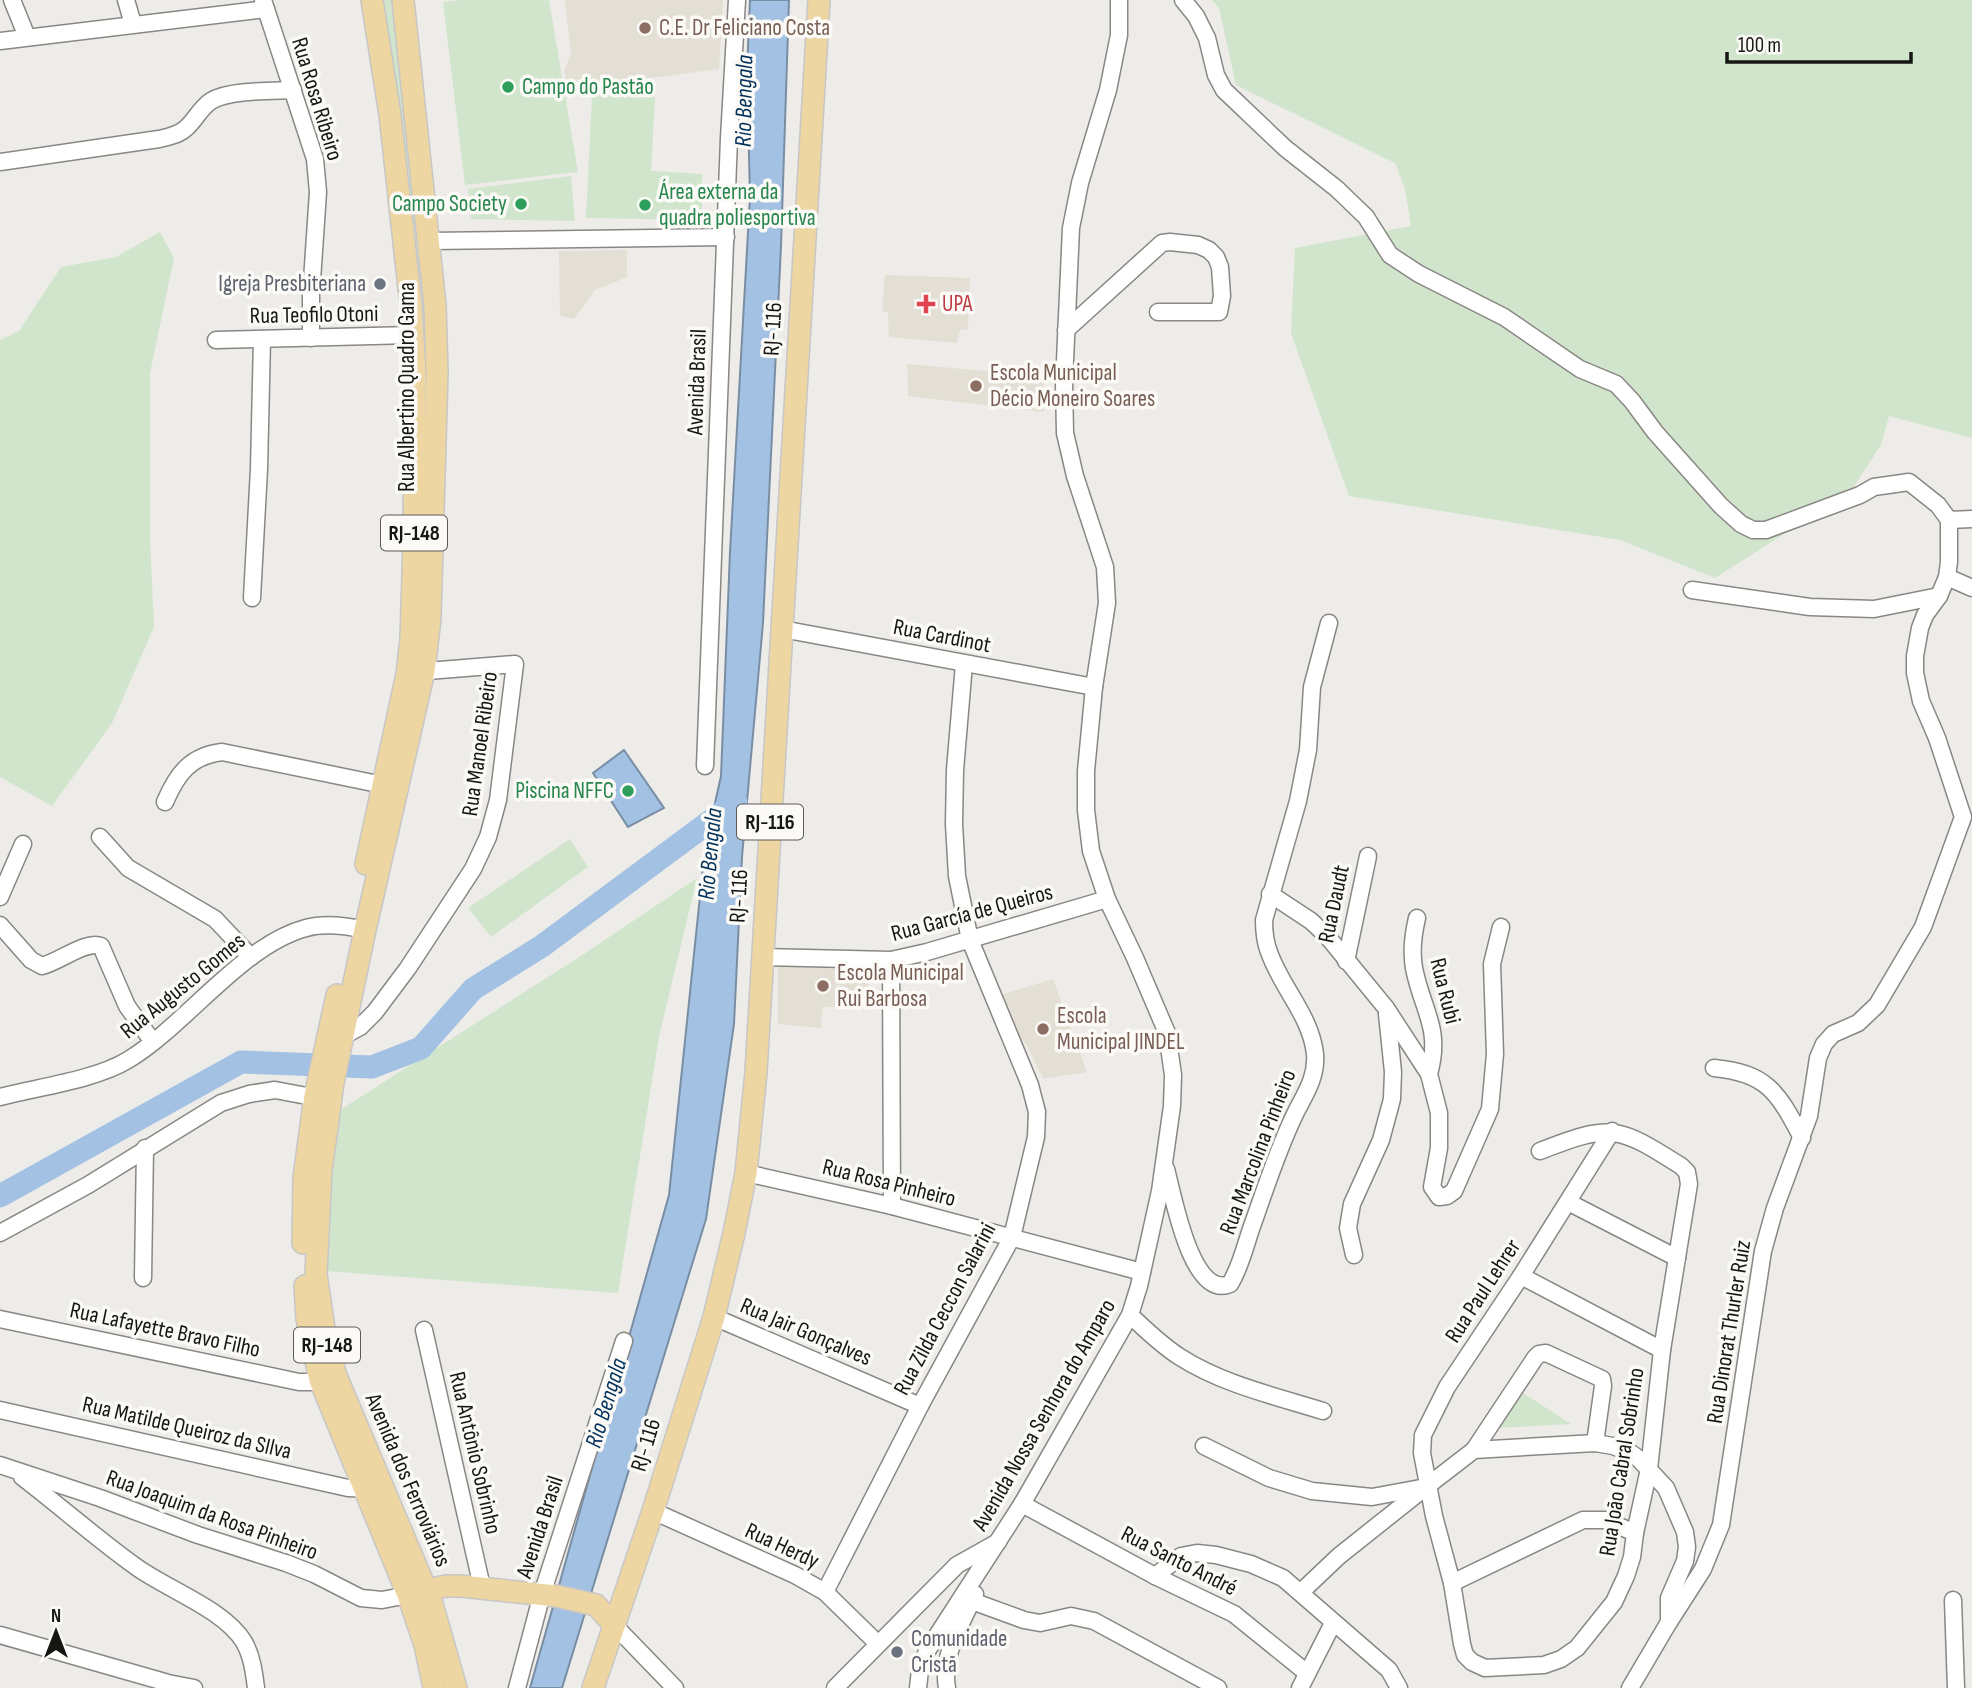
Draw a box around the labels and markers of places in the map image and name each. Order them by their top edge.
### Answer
place label: C.E. Dr Feliciano Costa [659,14,830,42]
marker: C.E. Dr Feliciano Costa [637,20,653,36]
place label: Campo do Pastão [522,73,654,101]
marker: Campo do Pastão [500,79,516,95]
place label: Área externa da quadra poliesportiva [658,178,816,232]
place label: Campo Society [392,190,507,218]
marker: Campo Society [513,196,529,212]
marker: Área externa da quadra poliesportiva [637,197,653,213]
place label: Igreja Presbiteriana [218,270,366,298]
marker: Igreja Presbiteriana [372,276,388,292]
place label: UPA [942,290,973,318]
marker: UPA [916,294,936,314]
place label: Escola Municipal Décio Moneiro Soares [990,359,1155,413]
marker: Escola Municipal Décio Moneiro Soares [968,378,984,394]
place label: Piscina NFFC [515,777,614,805]
marker: Piscina NFFC [620,783,636,799]
place label: Escola Municipal Rui Barbosa [837,959,964,1013]
marker: Escola Municipal Rui Barbosa [815,978,831,994]
place label: Escola Municipal JINDEL [1057,1002,1185,1056]
marker: Escola Municipal JINDEL [1035,1021,1051,1037]
place label: Comunidade Cristã [911,1625,1007,1679]
marker: Comunidade Cristã [889,1644,905,1660]

